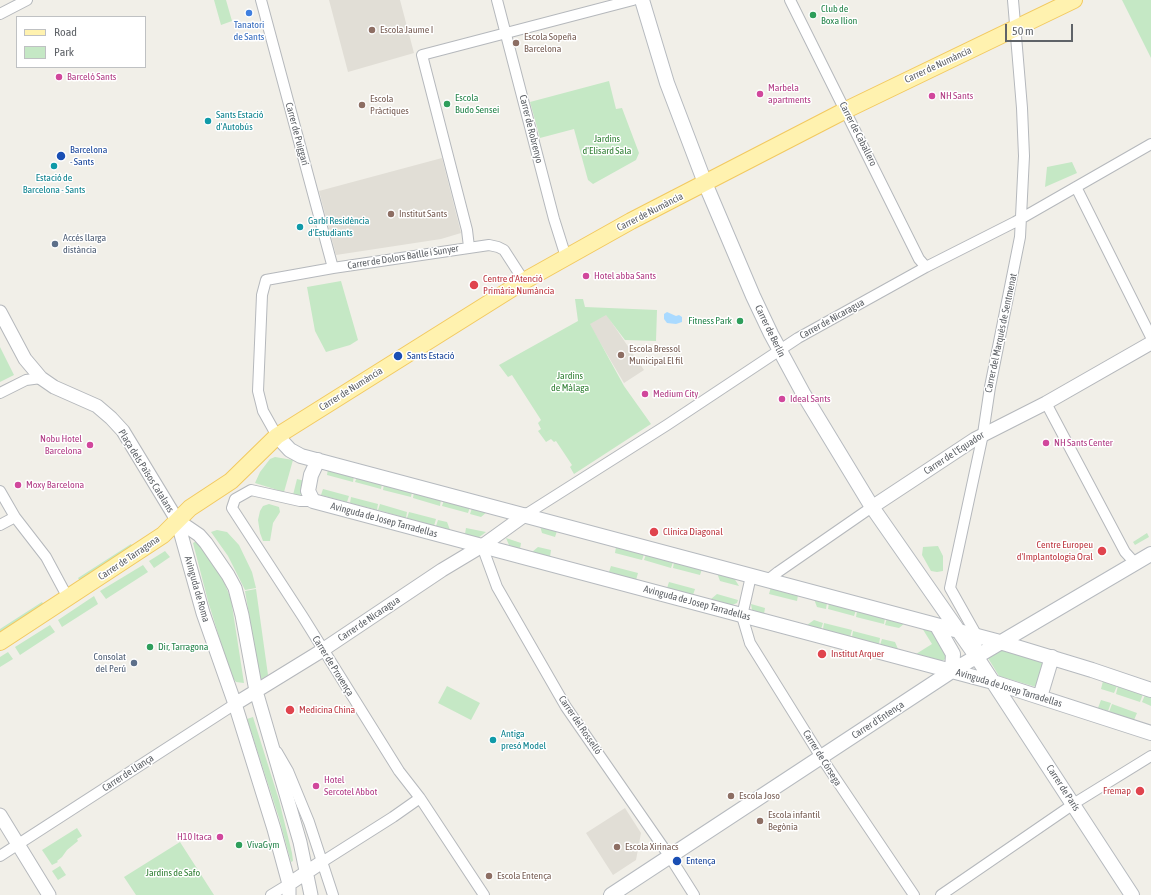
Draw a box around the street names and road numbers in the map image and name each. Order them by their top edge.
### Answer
street label: Carrer de Numància [903,44,973,86]
street label: Carrer de Robrenyo [517,94,545,164]
street label: Carrer de Caballero [837,100,879,168]
street label: Carrer de Puiggarí [283,101,311,167]
street label: Carrer de Numància [615,190,685,234]
street label: Carrer de Dolors Batlle i Sunyer [347,242,459,272]
street label: Carrer del Marquès de Sentmenat [982,272,1020,394]
street label: Carrer de Nicaragua [797,296,867,342]
street label: Carrer de Berlín [752,303,788,359]
street label: Carrer de Numància [317,365,385,413]
street label: Plaça dels Països Catalans [116,427,176,515]
street label: Carrer de l'Equador [921,429,987,477]
street label: Avinguda de Josep Tarradellas [329,500,439,540]
street label: Carrer de Tarragona [96,533,162,583]
street label: Avinguda de Roma [182,555,212,623]
street label: Avinguda de Josep Tarradellas [642,583,752,623]
street label: Carrer de Nicaragua [336,594,402,644]
street label: Carrer de Provença [310,634,356,698]
street label: Avinguda de Josep Tarradellas [955,666,1063,710]
street label: Carrer del Rosselló [556,693,604,757]
street label: Carrer d'Entença [850,699,906,741]
street label: Carrer de Còrsega [800,728,844,788]
street label: Carrer de Llança [100,752,156,794]
street label: Carrer de París [1044,763,1082,813]

